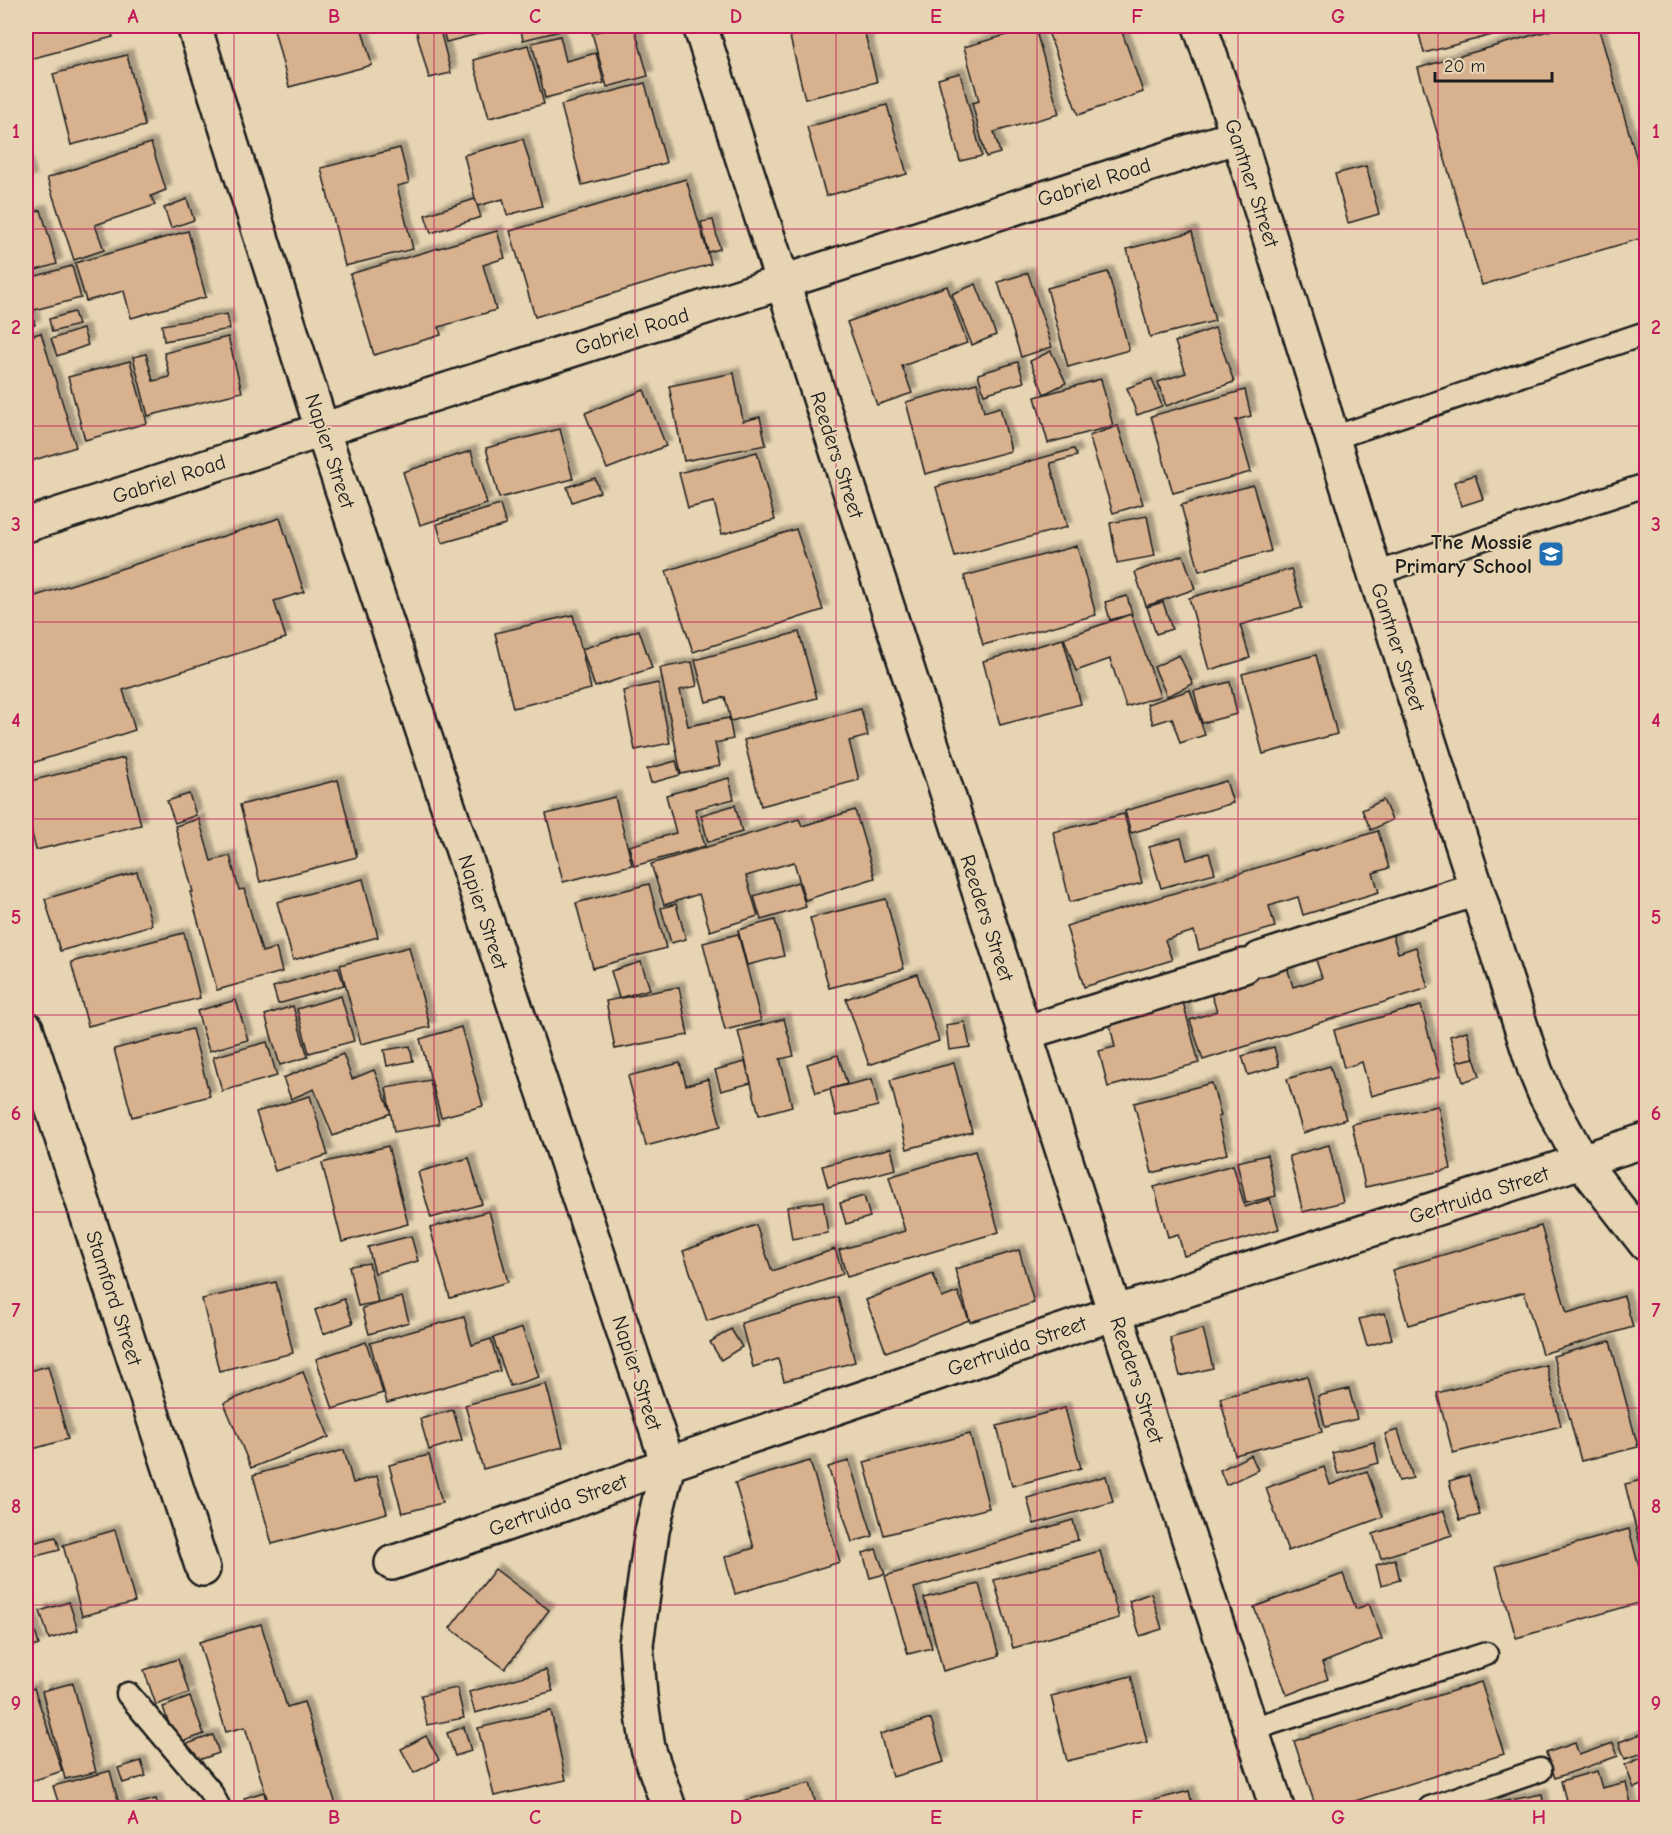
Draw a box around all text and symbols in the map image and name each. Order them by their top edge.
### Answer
text: A [127,5,139,28]
text: B [328,5,340,28]
text: C [529,5,541,28]
text: D [730,5,742,28]
text: E [930,5,942,28]
text: F [1131,5,1143,28]
text: G [1331,5,1345,28]
text: H [1532,5,1546,28]
scale bar [1435,45,1552,83]
text: 20 m [1444,56,1485,77]
street label: Gantner Street [1220,116,1284,251]
text: 1 [12,120,20,143]
text: 1 [1652,120,1660,143]
street label: Gabriel Road [1034,152,1154,212]
street label: Gabriel Road [572,302,692,360]
text: 2 [11,316,21,339]
text: 2 [1651,316,1661,339]
street label: Reeders Street [805,389,869,522]
street label: Napier Street [300,391,360,512]
street label: Gabriel Road [109,449,229,509]
text: 3 [11,513,21,536]
text: 3 [1651,513,1661,536]
place label: The Mossie Primary School [1395,530,1532,578]
school or university icon: The Mossie Primary School [1536,539,1566,569]
street label: Gantner Street [1366,580,1430,715]
text: 4 [11,709,21,732]
text: 4 [1651,709,1661,732]
street label: Napier Street [453,852,513,973]
street label: Reeders Street [955,852,1019,985]
text: 5 [11,906,21,929]
text: 5 [1651,906,1661,929]
text: 6 [11,1102,21,1125]
text: 6 [1651,1102,1661,1125]
street label: Gertruida Street [1406,1161,1553,1229]
street label: Stamford Street [81,1228,147,1369]
text: 7 [12,1299,21,1322]
text: 7 [1652,1299,1661,1322]
street label: Gertruida Street [944,1311,1091,1381]
street label: Napier Street [607,1313,667,1434]
street label: Reeders Street [1105,1314,1169,1447]
street label: Gertruida Street [486,1469,631,1541]
text: 8 [11,1495,21,1518]
text: 8 [1651,1495,1661,1518]
text: 9 [11,1692,21,1715]
text: 9 [1651,1692,1661,1715]
text: A [127,1806,139,1829]
text: B [328,1806,340,1829]
text: C [529,1806,541,1829]
text: D [730,1806,742,1829]
text: E [930,1806,942,1829]
text: F [1131,1806,1143,1829]
text: G [1331,1806,1345,1829]
text: H [1532,1806,1546,1829]

